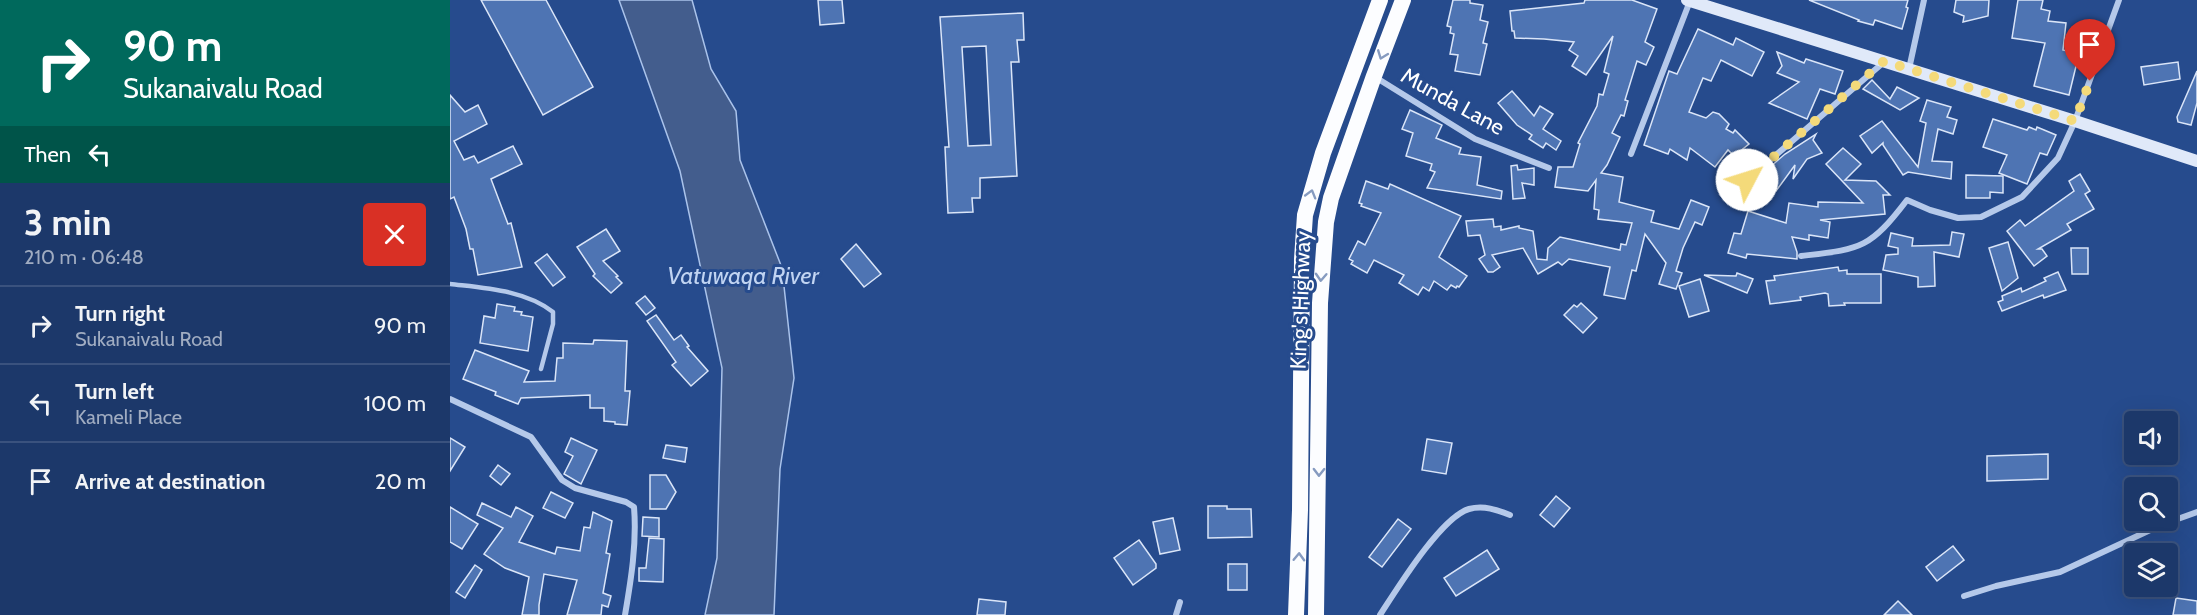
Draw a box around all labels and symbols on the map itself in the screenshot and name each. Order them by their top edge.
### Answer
pin [2064,19,2115,81]
one-way arrow [1377,48,1389,59]
street label: Munda Lane [1396,62,1509,141]
position arrow [1715,148,1779,212]
one-way arrow [1304,190,1316,200]
street label: King's Highway [1285,230,1316,370]
water label: Vatuwaqa River [667,261,820,290]
one-way arrow [1315,272,1328,281]
one-way arrow [1313,467,1325,476]
one-way arrow [1292,552,1305,561]

